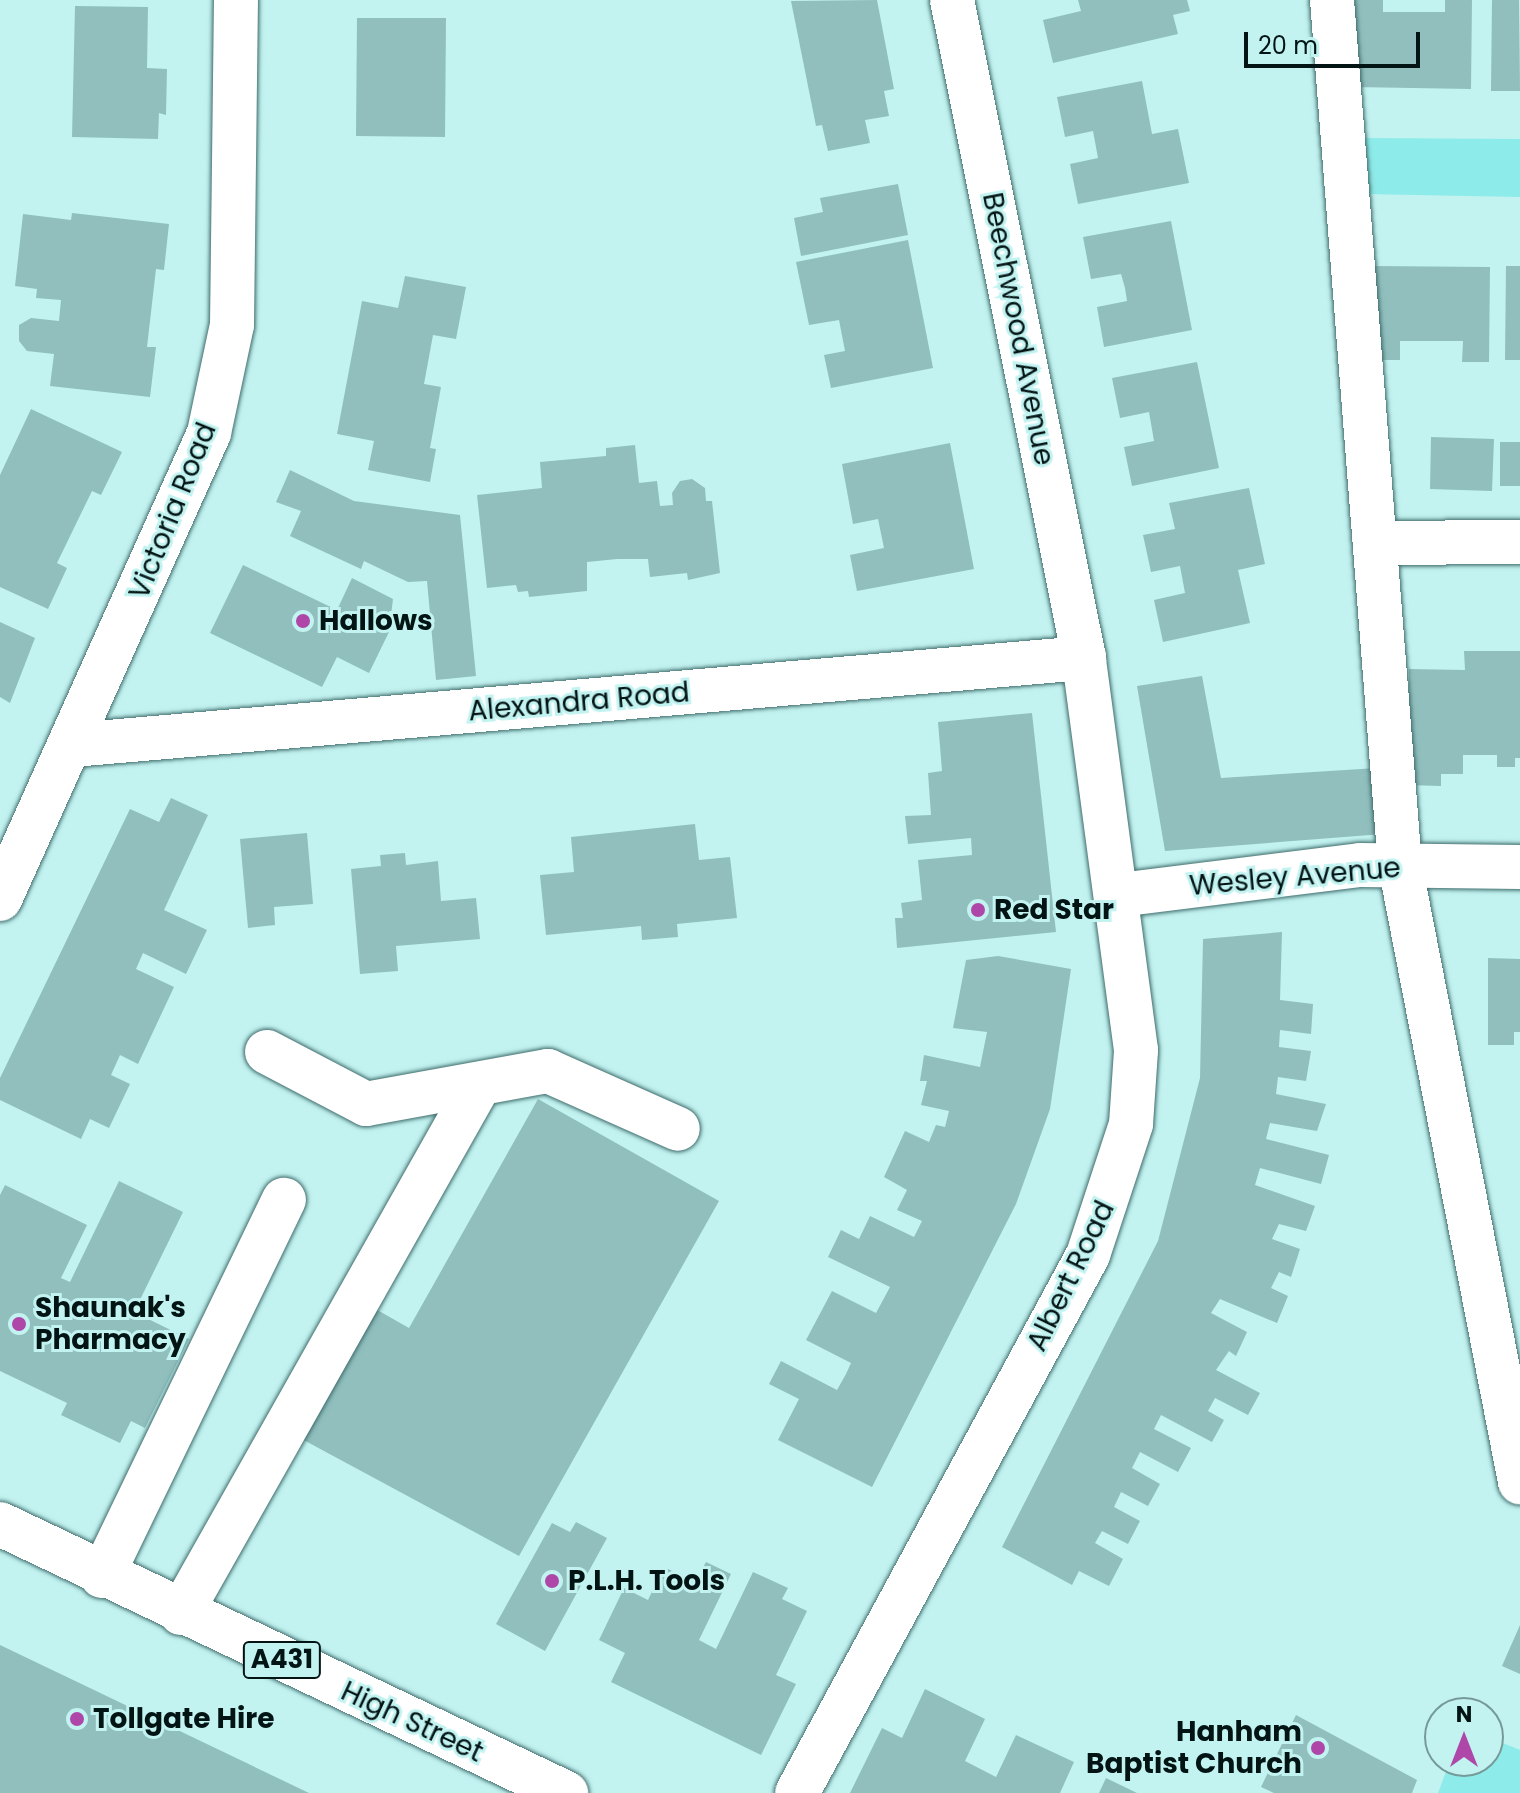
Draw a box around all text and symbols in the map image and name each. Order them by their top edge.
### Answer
scale bar [1248,16,1424,66]
text: 20 m [1258,29,1318,62]
street label: Beechwood Avenue [975,190,1061,468]
street label: Victoria Road [122,418,224,604]
place label: Hallows [319,604,433,638]
marker: Hallows [294,612,312,630]
street label: Alexandra Road [467,676,691,728]
street label: Wesley Avenue [1188,851,1402,903]
place label: Red Star [994,893,1114,927]
marker: Red Star [969,901,987,919]
street label: Albert Road [1020,1195,1122,1357]
place label: Shaunak's Pharmacy [35,1291,186,1357]
marker: Shaunak's Pharmacy [10,1315,28,1333]
place label: P.L.H. Tools [568,1564,725,1598]
marker: P.L.H. Tools [543,1572,561,1590]
road number: A431 [242,1638,322,1682]
street label: High Street [336,1675,488,1769]
north arrow [1424,1697,1504,1777]
text: N [1456,1699,1472,1730]
place label: Tollgate Hire [93,1702,274,1736]
marker: Tollgate Hire [68,1710,86,1728]
place label: Hanham Baptist Church [1086,1715,1302,1781]
marker: Hanham Baptist Church [1309,1739,1327,1757]

